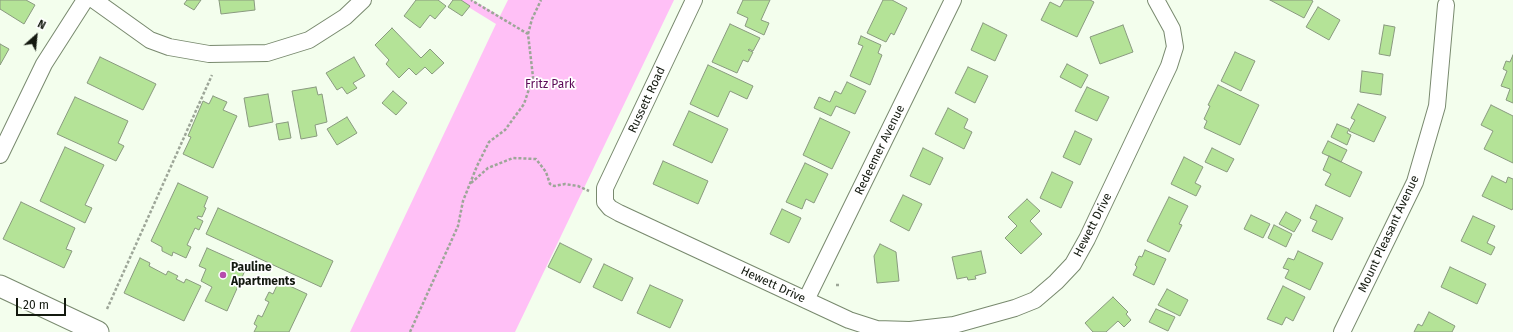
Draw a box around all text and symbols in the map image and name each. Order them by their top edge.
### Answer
north arrow [16,16,56,56]
text: N [35,17,48,32]
street label: Russett Road [625,65,669,135]
park label: Fritz Park [525,78,575,92]
street label: Redeemer Avenue [852,103,908,197]
street label: Mount Pleasant Avenue [1356,173,1422,295]
street label: Hewett Drive [1071,191,1115,259]
place label: Pauline Apartments [231,261,295,289]
street label: Hewett Drive [738,264,808,306]
marker: Pauline Apartments [218,270,228,280]
scale bar [18,290,68,316]
text: 20 m [23,298,49,312]

